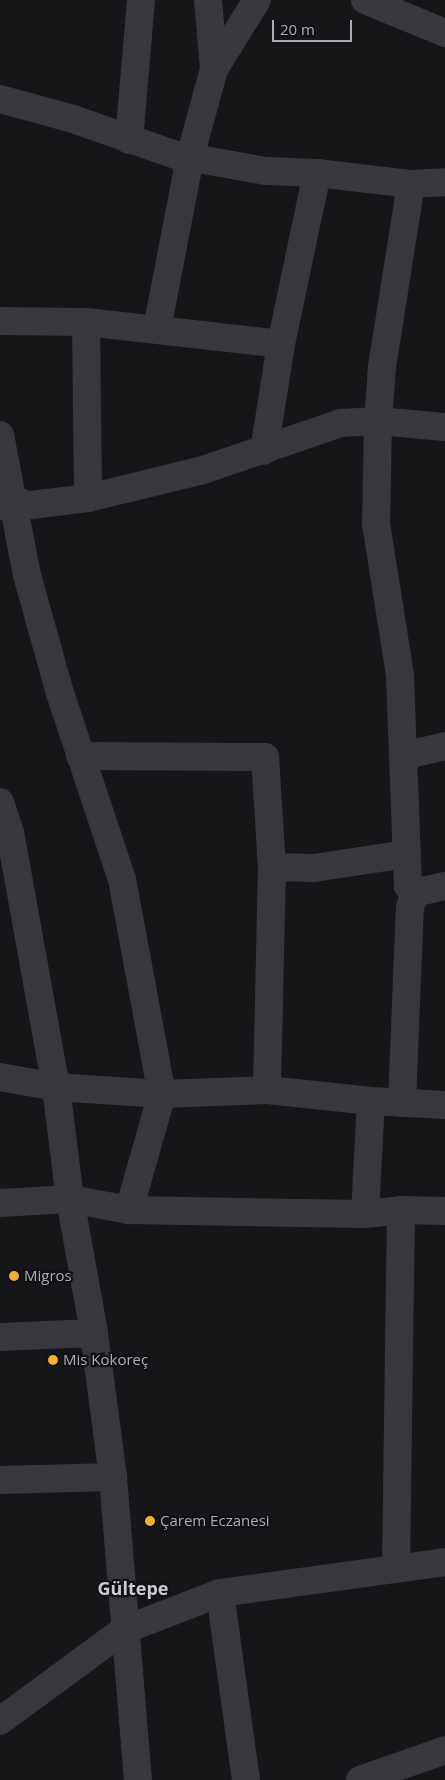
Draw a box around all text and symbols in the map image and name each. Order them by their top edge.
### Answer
scale bar [275,10,355,42]
text: 20 m [280,19,315,39]
place label: Migros [24,1267,72,1285]
marker: Migros [8,1270,20,1282]
place label: Mis Kokoreç [63,1351,148,1369]
marker: Mis Kokoreç [47,1354,59,1366]
place label: Çarem Eczanesi [160,1512,270,1530]
marker: Çarem Eczanesi [144,1515,156,1527]
district label: Gültepe [98,1577,168,1599]

